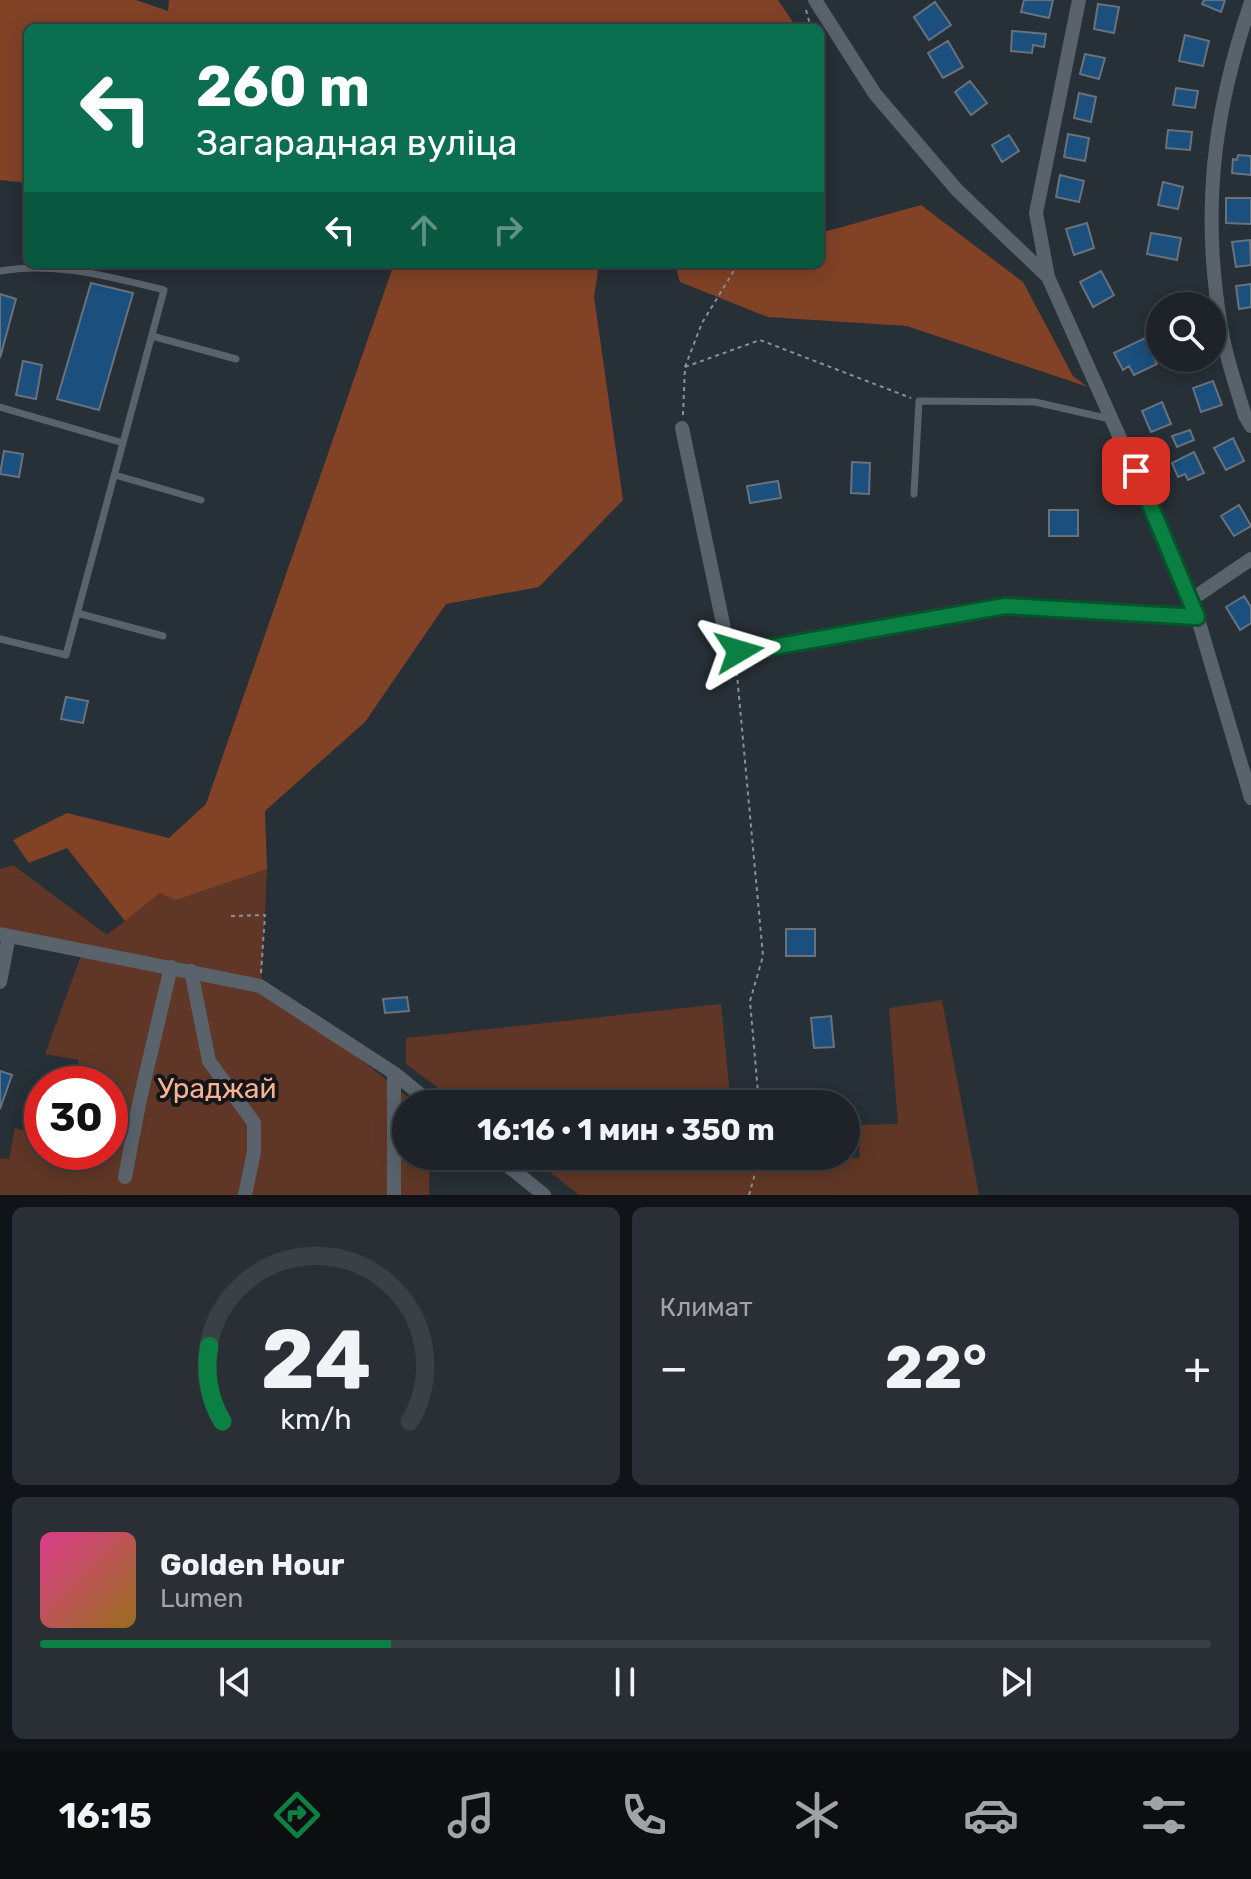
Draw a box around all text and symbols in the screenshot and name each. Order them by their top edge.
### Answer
text: 260 m [196,54,370,120]
icon: left [64,56,168,160]
text: Загарадная вуліца [196,121,517,164]
icon: left [318,208,362,252]
icon: ahead [402,208,446,252]
icon: right [486,208,530,252]
map controls [1146,292,1226,372]
button: search [1146,292,1226,372]
pin [1102,437,1170,505]
icon: arrive [1114,449,1158,493]
position arrow [697,609,781,693]
speed limit sign: 30 [24,1066,128,1170]
park label: Ураджай [157,1072,277,1105]
text: 16:16 · 1 мин · 350 m [477,1112,775,1148]
text: Климат [660,1292,752,1323]
text: 24 [260,1310,371,1409]
text: 22° [885,1332,987,1403]
text: − [660,1342,688,1394]
text: + [1184,1342,1211,1394]
text: km/h [280,1402,351,1436]
text: Golden Hour [160,1547,344,1583]
text: Lumen [160,1583,243,1614]
icon: previous [213,1660,257,1704]
icon: pause [603,1660,647,1704]
icon: next [994,1660,1038,1704]
icon: directions [269,1787,325,1843]
icon: music [443,1787,499,1843]
icon: phone [616,1787,672,1843]
icon: climate [789,1787,845,1843]
icon: car [963,1787,1019,1843]
icon: filters [1136,1787,1192,1843]
text: 16:15 [59,1794,152,1837]

